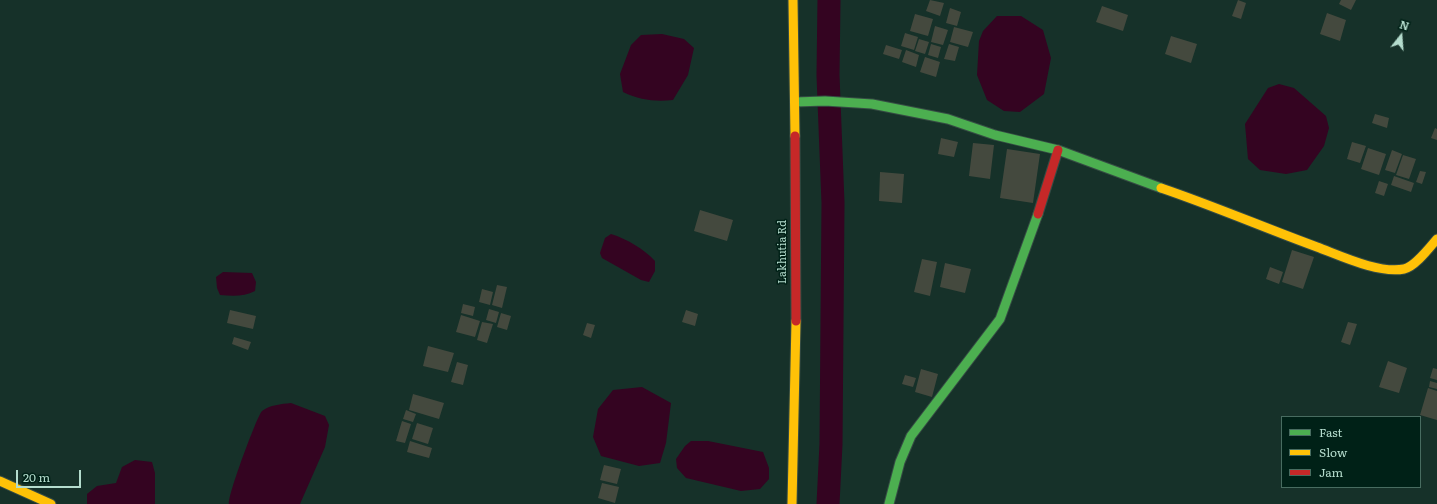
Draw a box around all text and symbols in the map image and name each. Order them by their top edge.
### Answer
north arrow [1381,16,1421,56]
text: N [1398,16,1411,34]
street label: Lakhutia Rd [776,220,790,284]
legend [1281,416,1421,488]
text: Fast [1319,423,1342,441]
text: Slow [1319,443,1347,461]
scale bar [18,462,83,488]
text: Jam [1319,463,1343,481]
text: 20 m [23,468,50,486]

